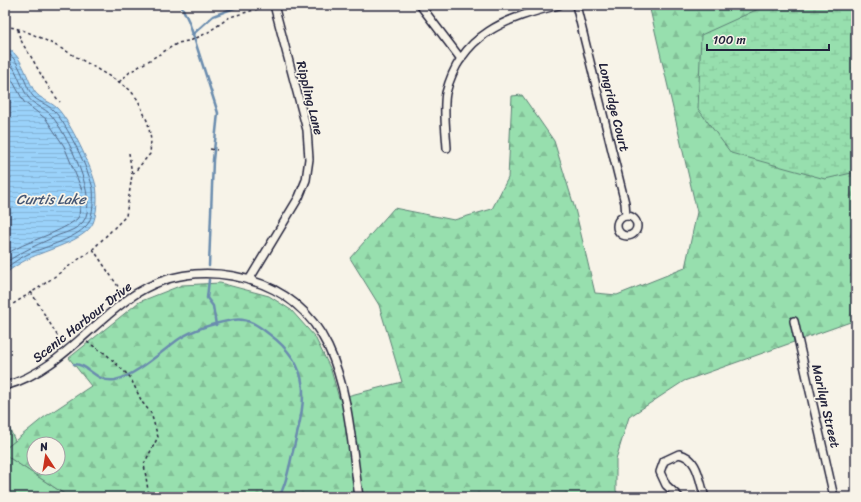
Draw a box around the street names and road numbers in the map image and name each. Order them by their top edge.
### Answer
street label: Rippling Lane [290,58,330,138]
street label: Longridge Court [592,60,636,154]
street label: Scenic Harbour Drive [27,275,137,368]
street label: Marilyn Street [805,362,847,450]

